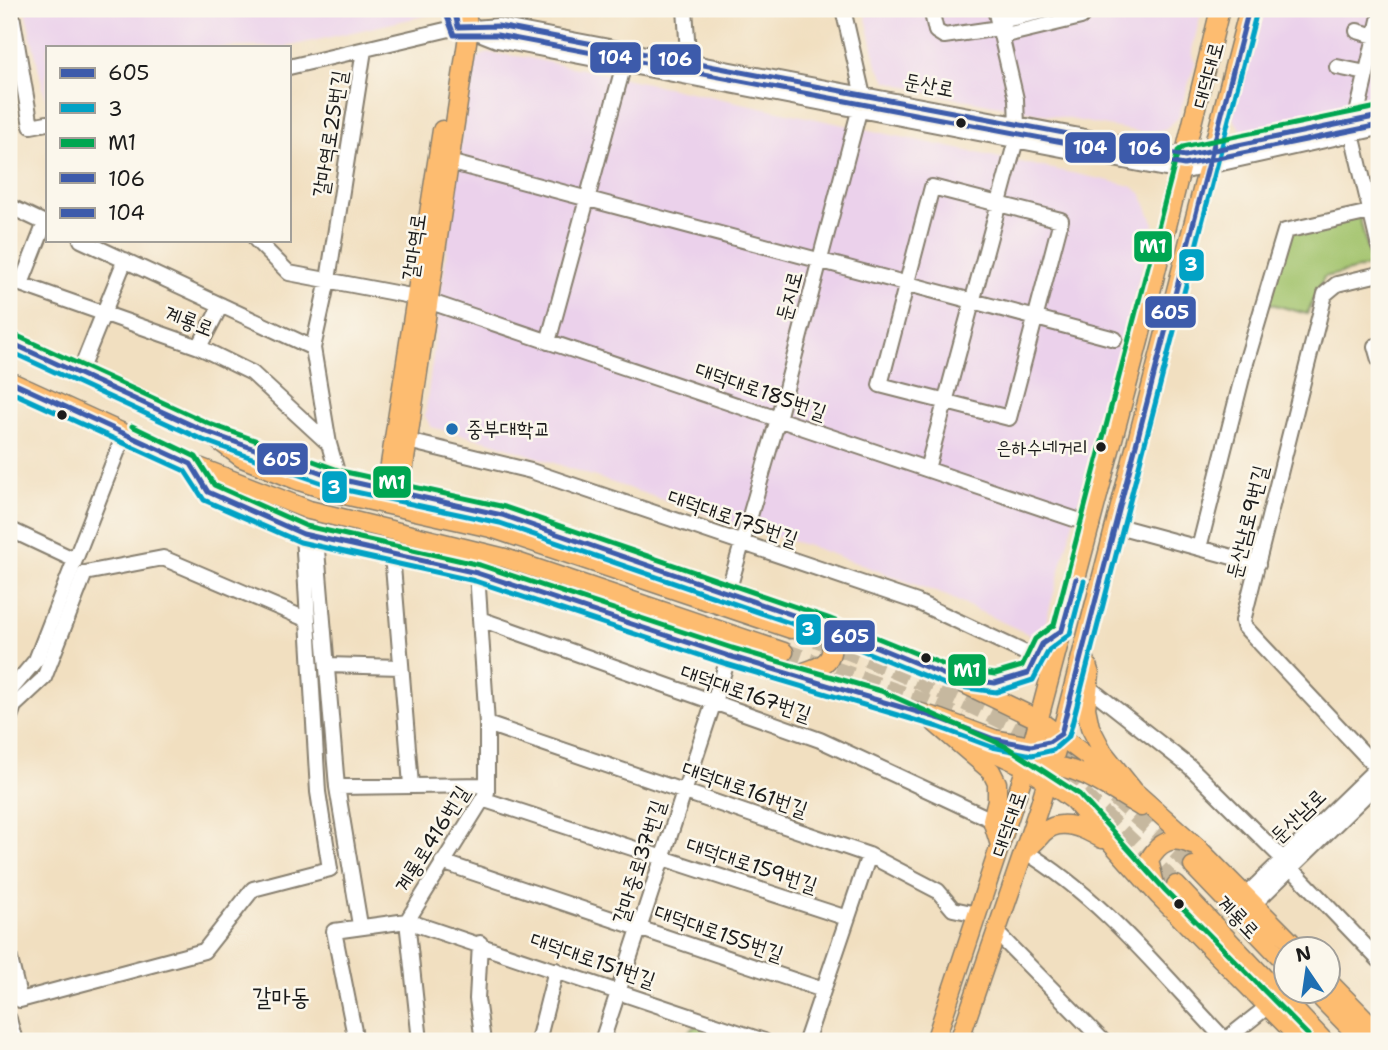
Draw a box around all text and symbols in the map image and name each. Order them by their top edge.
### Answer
street label: 대덕대로 [1186,39,1230,111]
line badge: 104 [589,41,642,74]
line badge: 106 [649,43,702,76]
text: 104 [598,45,633,70]
legend [46,46,290,242]
text: 106 [658,47,692,72]
text: 605 [108,59,149,87]
street label: 둔산로 [901,66,957,104]
street label: 갈마역로25번길 [306,68,354,200]
text: 3 [108,95,123,123]
unlabelled marker [954,116,968,130]
text: M1 [108,129,136,157]
line badge: 104 [1064,131,1117,164]
line badge: 106 [1118,132,1171,165]
text: 104 [1073,135,1108,160]
text: 106 [1128,136,1162,161]
text: 106 [108,165,145,193]
text: 104 [108,199,145,227]
street label: 갈마역로 [395,212,433,282]
line badge: M1 [1133,230,1173,263]
text: M1 [1139,234,1167,259]
line badge: 3 [1178,248,1205,282]
text: 3 [1184,252,1198,277]
street label: 둔지로 [769,268,809,324]
line badge: 605 [1144,295,1197,329]
street label: 계룡로 [160,299,218,343]
text: 605 [1151,300,1189,325]
street label: 대덕대로185번길 [692,355,830,427]
unlabelled marker [55,408,69,422]
place label: 중부대학교 [466,415,551,443]
marker: 중부대학교 [444,421,460,437]
place label: 은하수네거리 [996,435,1088,460]
marker: 은하수네거리 [1094,440,1108,454]
line badge: 605 [256,442,309,476]
text: 605 [263,447,301,472]
street label: 둔산남로9번길 [1219,462,1275,582]
line badge: M1 [372,465,412,499]
line badge: 3 [321,470,348,504]
text: M1 [378,470,406,495]
text: 3 [327,475,341,500]
street label: 대덕대로175번길 [664,483,802,553]
line badge: 3 [795,613,822,646]
text: 3 [801,617,815,642]
line badge: 605 [823,619,876,653]
text: 605 [831,624,869,649]
unlabelled marker [919,651,933,665]
line badge: M1 [947,653,987,687]
street label: 대덕대로167번길 [677,658,815,728]
text: M1 [953,658,981,683]
street label: 대덕대로161번길 [678,754,812,824]
street label: 계룡로416번길 [388,780,476,898]
street label: 둔산남로 [1264,782,1332,850]
street label: 대덕대로 [985,787,1033,861]
street label: 갈마중로37번길 [606,796,672,928]
street label: 대덕대로159번길 [683,831,821,899]
street label: 계룡로 [1210,889,1266,945]
unlabelled marker [1172,897,1186,911]
street label: 대덕대로155번길 [651,898,787,968]
street label: 대덕대로151번길 [527,926,659,995]
north arrow [1272,934,1342,1004]
text: N [1293,940,1313,968]
district label: 갈마동 [252,981,310,1013]

